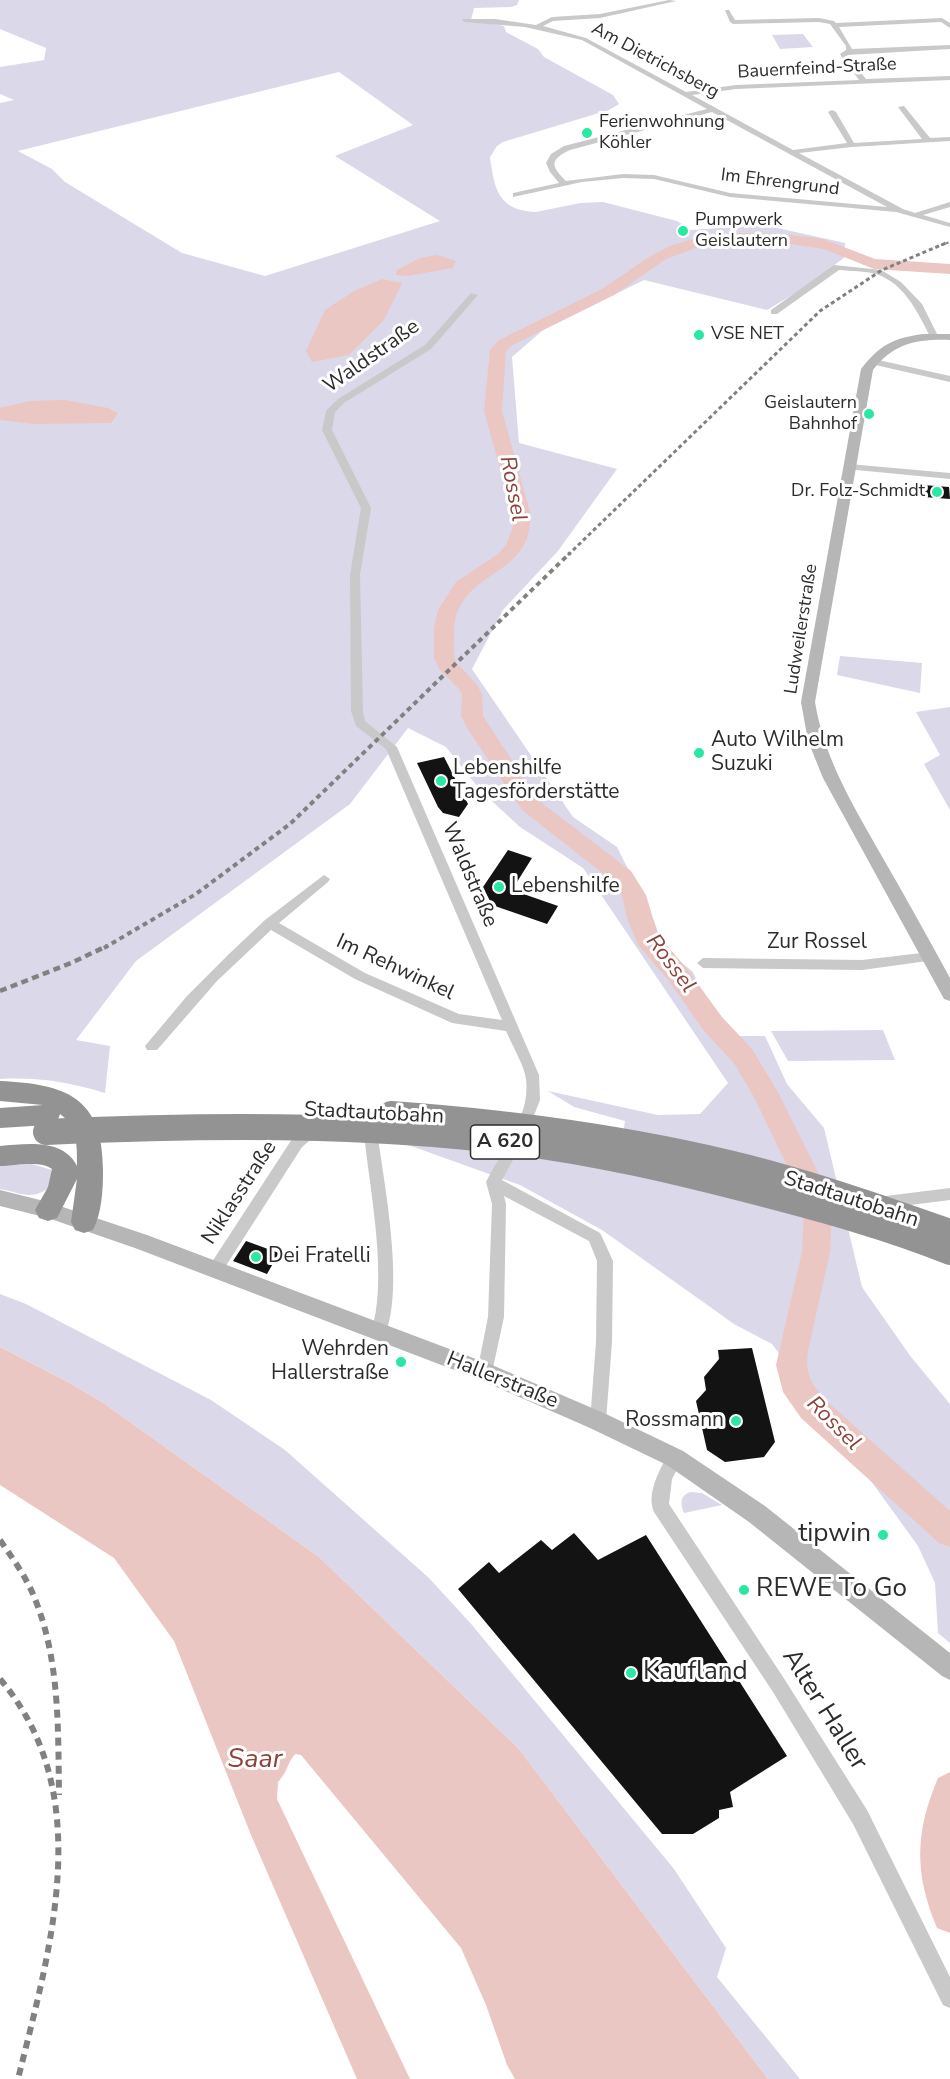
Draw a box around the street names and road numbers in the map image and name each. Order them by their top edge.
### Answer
street label: Am Dietrichsberg [588,18,722,104]
street label: Bauernfeind-Straße [737,54,897,84]
street label: Im Ehrengrund [719,165,841,201]
street label: Waldstraße [319,315,425,399]
street label: Ludweilerstraße [781,562,823,696]
street label: Waldstraße [436,819,502,931]
street label: Im Rehwinkel [332,930,458,1006]
street label: Zur Rossel [767,930,867,956]
street label: Stadtautobahn [303,1098,445,1130]
road number: A 620 [470,1125,540,1159]
street label: Niklasstraße [197,1137,283,1249]
street label: Stadtautobahn [781,1166,921,1234]
street label: Hallerstraße [443,1347,561,1415]
street label: Alter Haller [774,1644,874,1776]

